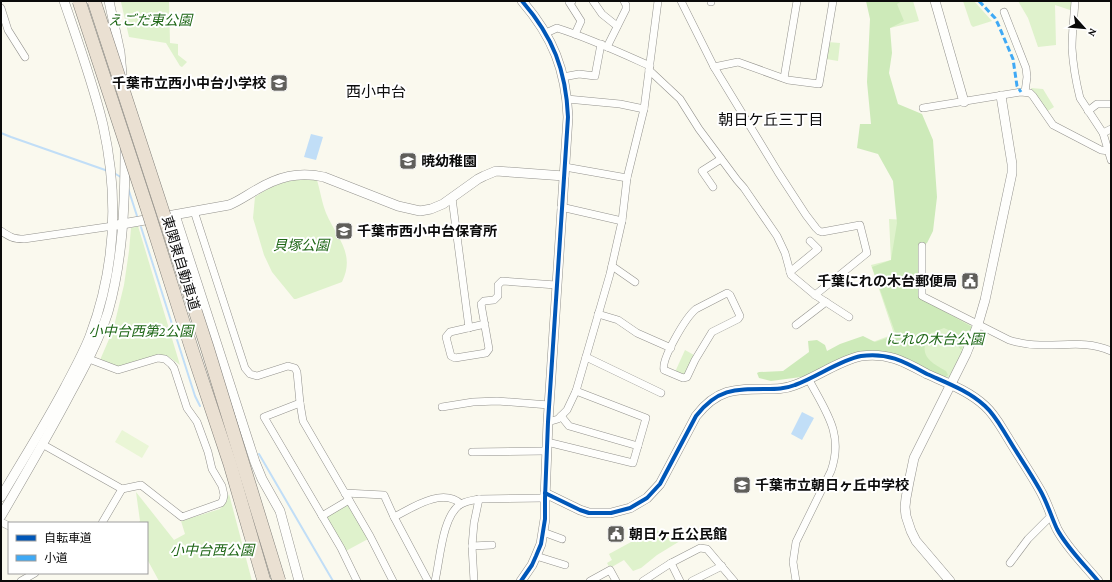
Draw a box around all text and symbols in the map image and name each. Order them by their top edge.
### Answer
north arrow [1064,8,1104,48]
park label: えごだ東公園 [108,12,194,28]
text: N [1086,26,1100,39]
school or university icon: 千葉市立西小中台小学校 [269,73,289,93]
place label: 千葉市立西小中台小学校 [112,75,266,91]
district label: 西小中台 [346,84,406,100]
district label: 朝日ケ丘三丁目 [718,112,824,128]
school or university icon: 暁幼稚園 [398,151,418,171]
place label: 暁幼稚園 [421,153,477,169]
street label: 東関東自動車道 [159,214,203,312]
school or university icon: 千葉市西小中台保育所 [334,221,354,241]
place label: 千葉市西小中台保育所 [357,223,497,239]
park label: 貝塚公園 [273,237,331,253]
public building icon: 千葉にれの木台郵便局 [960,271,980,291]
place label: 千葉にれの木台郵便局 [817,273,957,289]
park label: 小中台西第2公園 [89,323,195,339]
park label: にれの木台公園 [886,331,986,347]
school or university icon: 千葉市立朝日ヶ丘中学校 [732,475,752,495]
place label: 千葉市立朝日ヶ丘中学校 [755,477,909,493]
legend [8,522,148,574]
public building icon: 朝日ヶ丘公民館 [606,524,626,544]
place label: 朝日ヶ丘公民館 [629,526,727,542]
text: 自転車道 [44,531,92,545]
park label: 小中台西公園 [170,542,256,558]
text: 小道 [44,551,68,565]

